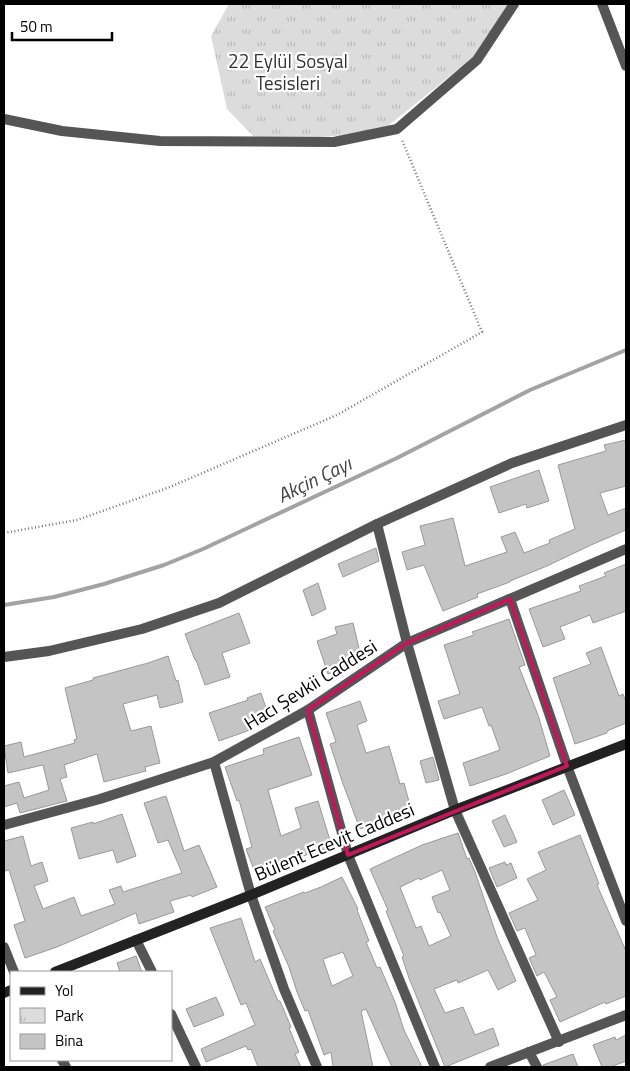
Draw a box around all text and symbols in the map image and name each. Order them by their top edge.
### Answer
scale bar [12,10,112,42]
text: 50 m [20,15,53,38]
park label: 22 Eylül Sosyal Tesisleri [228,46,348,97]
water label: Akçin Çayı [272,447,358,510]
street label: Hacı Şevkii Caddesi [238,631,382,737]
street label: Bülent Ecevit Caddesi [249,794,419,888]
legend [10,971,172,1061]
text: Yol [55,979,73,1002]
text: Park [55,1004,84,1027]
text: Bina [55,1029,84,1052]

